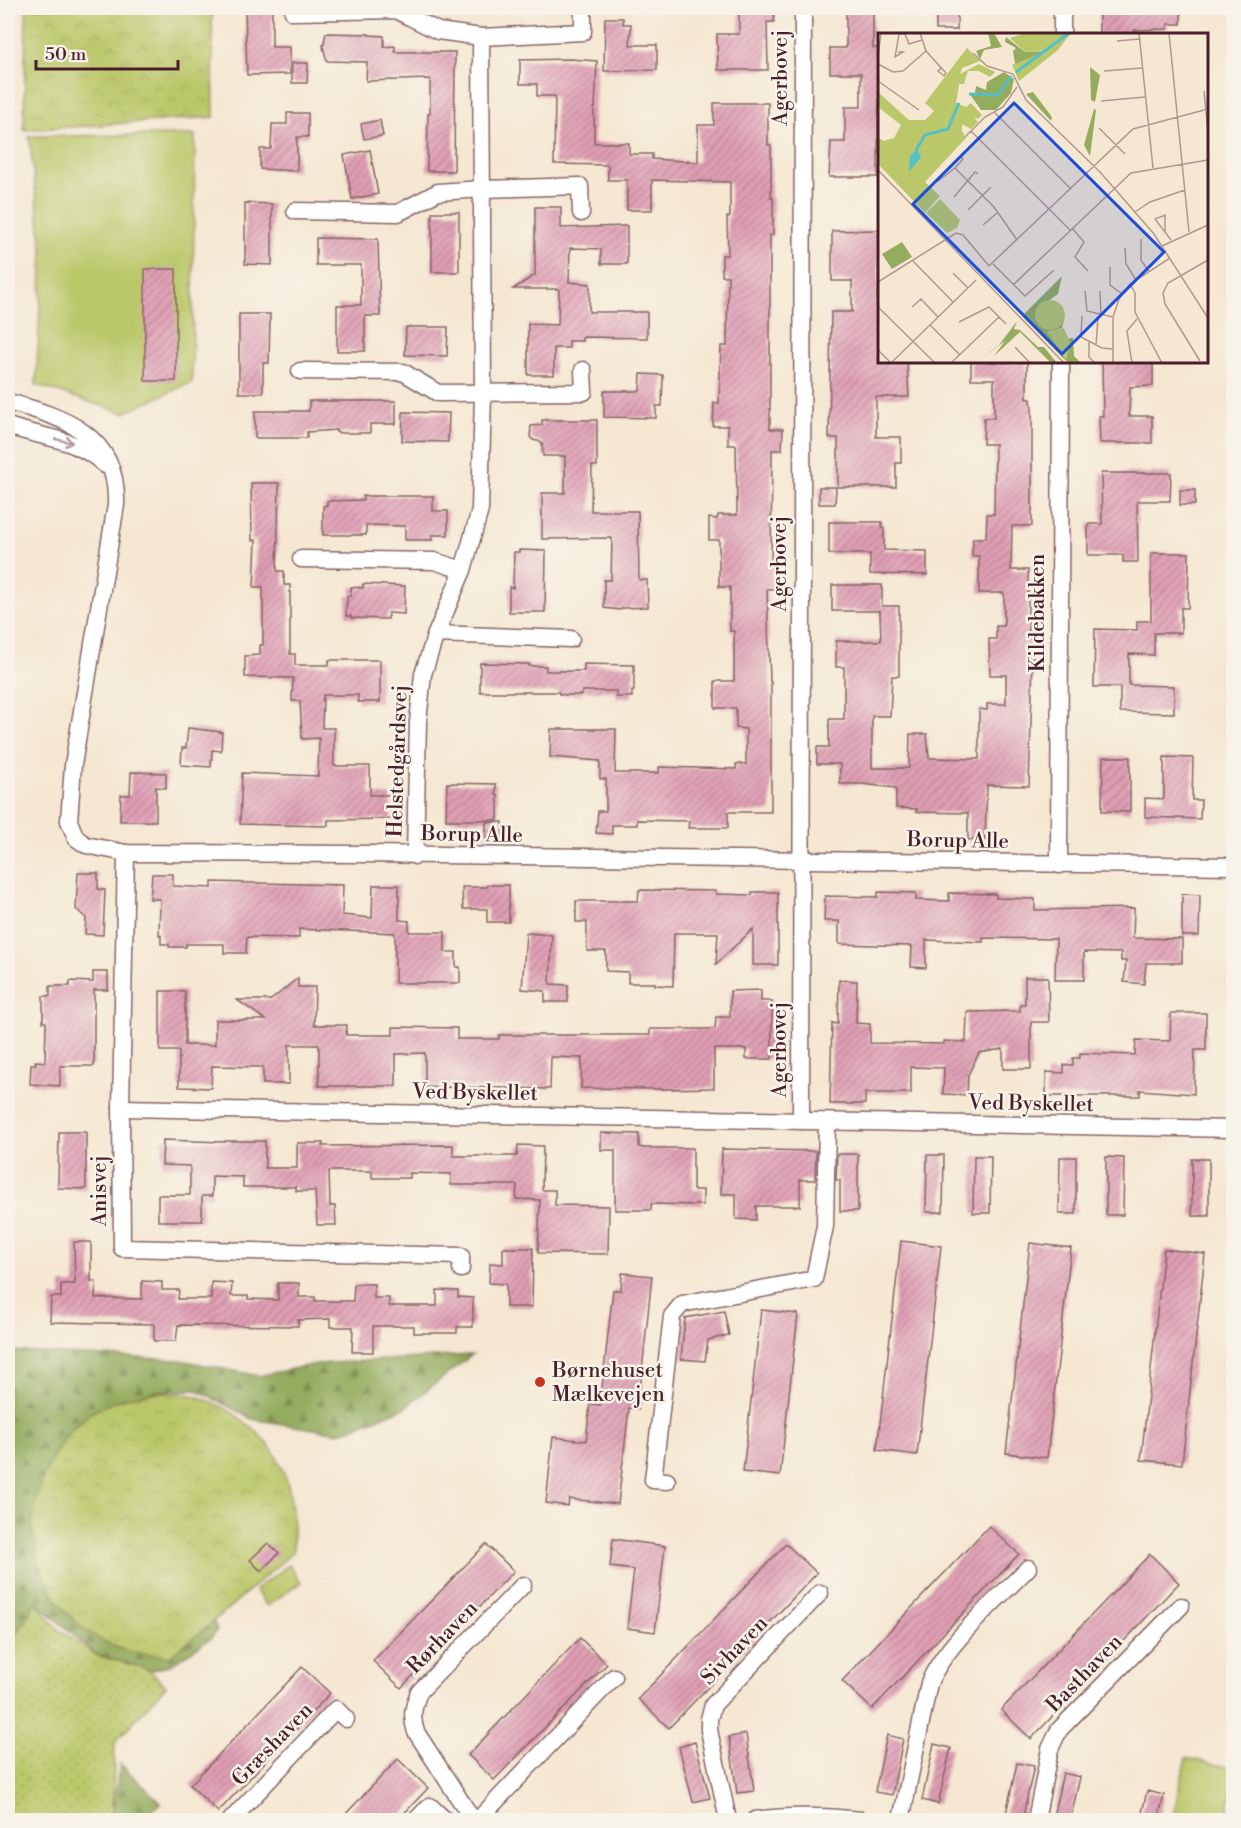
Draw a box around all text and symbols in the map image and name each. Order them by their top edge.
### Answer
street label: Agerbovej [768,30,794,127]
scale bar [36,33,178,71]
inset map [878,33,1208,363]
text: 50 m [45,43,87,66]
one-way arrow [54,436,73,448]
street label: Agerbovej [767,516,793,613]
street label: Kildebakken [1025,553,1051,672]
street label: Helstedgårdsvej [382,684,414,838]
street label: Borup Alle [420,821,523,849]
street label: Borup Alle [906,827,1009,855]
street label: Agerbovej [767,1002,793,1099]
street label: Ved Byskellet [411,1079,539,1107]
street label: Ved Byskellet [967,1090,1095,1118]
street label: Anisvej [87,1155,113,1228]
place label: Børnehuset Mælkevejen [551,1358,665,1408]
marker: Børnehuset Mælkevejen [533,1375,547,1389]
street label: Rørhaven [402,1595,484,1680]
street label: Sivhaven [696,1611,774,1691]
street label: Basthaven [1040,1629,1129,1719]
street label: Græshaven [227,1697,319,1792]

